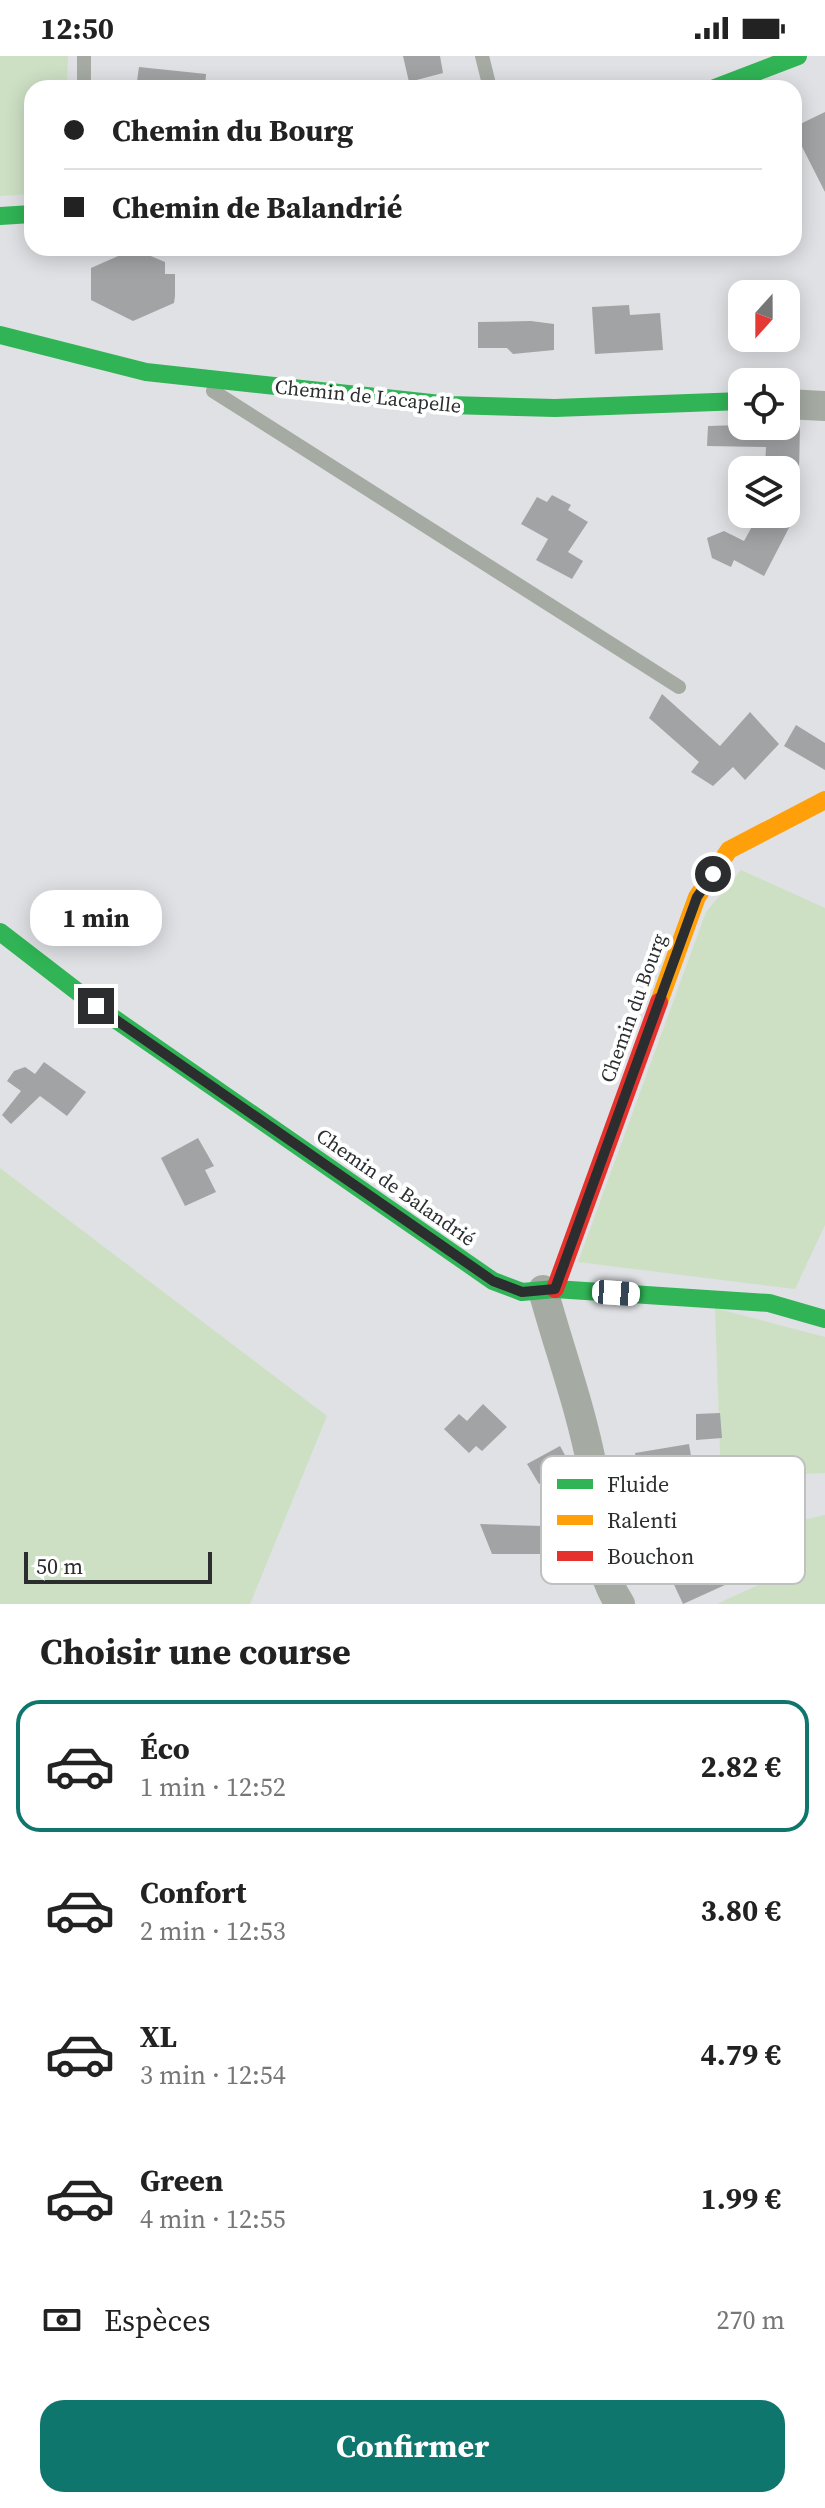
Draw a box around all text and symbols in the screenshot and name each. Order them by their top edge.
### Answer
text: 12:50 [40,8,114,49]
text: Chemin du Bourg [112,110,353,151]
text: Chemin de Balandrié [112,187,402,228]
north arrow [728,280,800,352]
map controls [728,280,800,528]
button: locate [728,368,800,440]
street label: Chemin de Lacapelle [273,372,463,420]
button: layers [728,456,800,528]
route start [695,856,731,892]
callout: 1 min [30,890,162,946]
text: 1 min [62,900,130,936]
street label: Chemin du Bourg [593,930,673,1086]
route end [78,988,114,1024]
street label: Chemin de Balandrié [311,1121,481,1253]
car [591,1279,641,1307]
legend [541,1456,805,1584]
text: Fluide [607,1469,669,1499]
text: Ralenti [607,1505,677,1535]
text: Bouchon [607,1541,694,1571]
scale bar [24,1548,212,1584]
text: 50 m [36,1551,83,1581]
text: Choisir une course [40,1627,351,1676]
text: Éco [140,1728,190,1769]
icon: car [44,1730,116,1802]
text: 2.82 € [701,1746,781,1787]
text: 1 min · 12:52 [140,1769,286,1805]
text: Confort [140,1872,246,1913]
icon: car [44,1874,116,1946]
text: 3.80 € [701,1890,781,1931]
text: 2 min · 12:53 [140,1913,286,1949]
text: XL [140,2016,177,2057]
icon: car [44,2018,116,2090]
text: 4.79 € [701,2034,781,2075]
text: 3 min · 12:54 [140,2057,286,2093]
text: Green [140,2160,223,2201]
icon: car [44,2162,116,2234]
text: 1.99 € [701,2178,781,2219]
text: 4 min · 12:55 [140,2201,286,2237]
icon: cash [40,2298,84,2342]
text: Espèces [104,2300,211,2341]
text: 270 m [717,2302,785,2338]
button: Confirmer [40,2400,785,2492]

